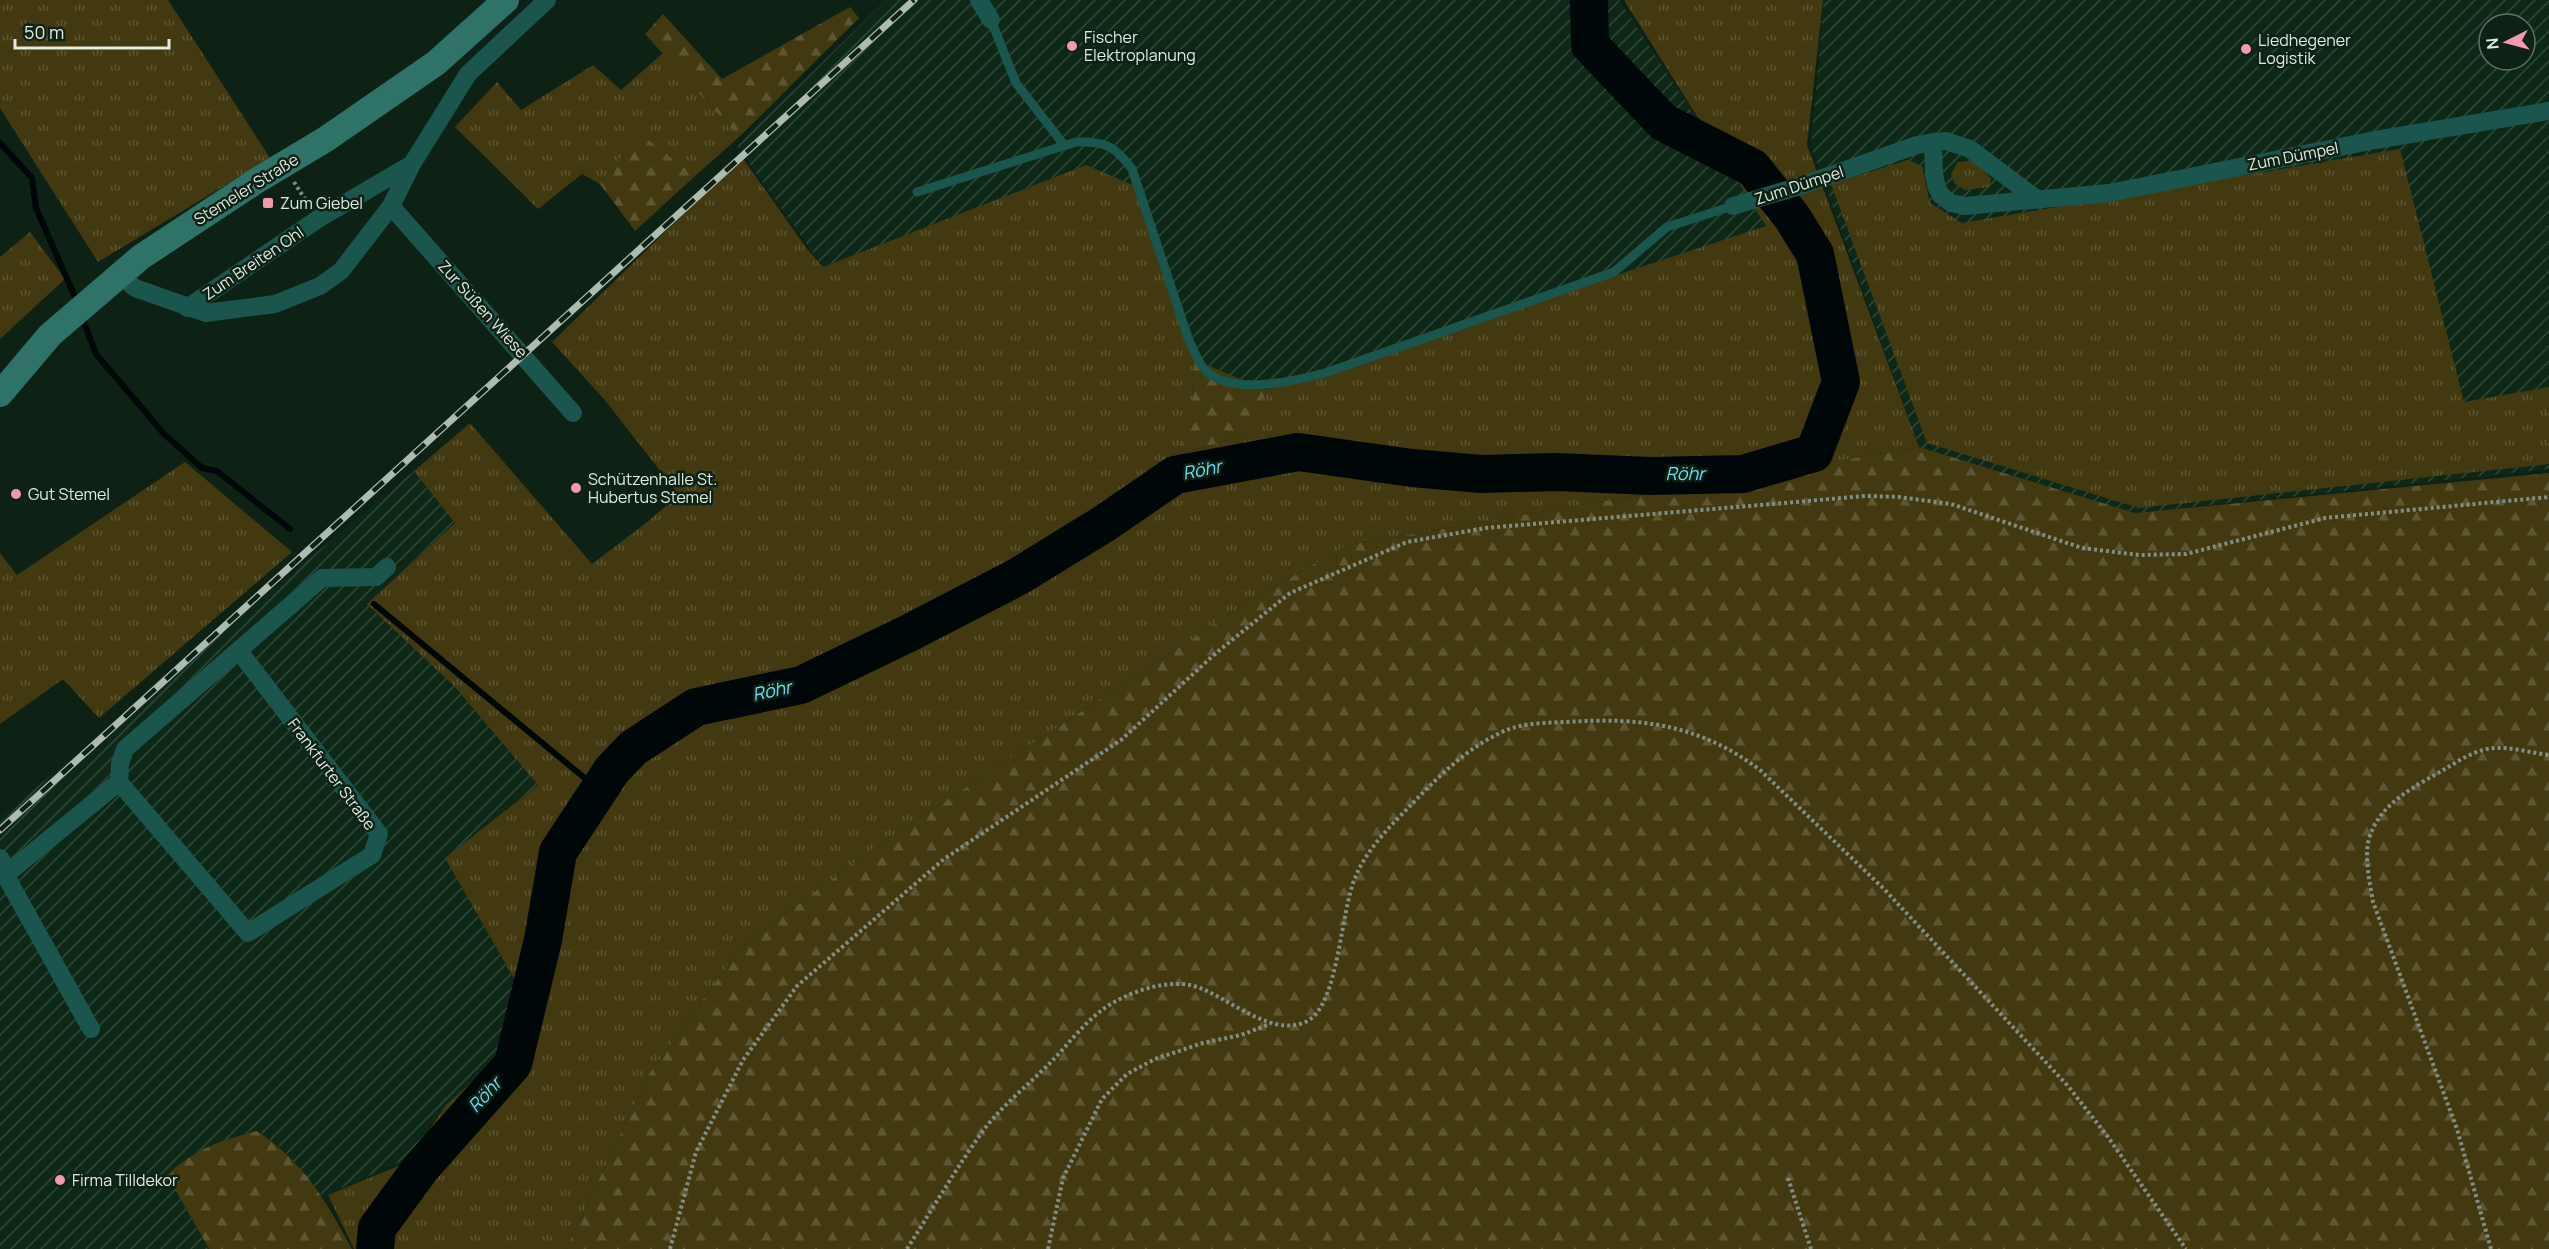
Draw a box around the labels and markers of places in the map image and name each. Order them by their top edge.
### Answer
place label: Fischer Elektroplanung [1084,26,1196,66]
place label: Liedhegener Logistik [2258,29,2351,69]
marker: Fischer Elektroplanung [1065,39,1079,53]
marker: Liedhegener Logistik [2239,42,2253,56]
place label: Zum Giebel [280,192,363,214]
marker: Zum Giebel [261,196,275,210]
place label: Schützenhalle St. Hubertus Stemel [588,468,717,508]
marker: Schützenhalle St. Hubertus Stemel [569,481,583,495]
place label: Gut Stemel [28,483,110,505]
marker: Gut Stemel [9,487,23,501]
place label: Firma Tilldekor [72,1169,178,1191]
marker: Firma Tilldekor [53,1173,67,1187]

